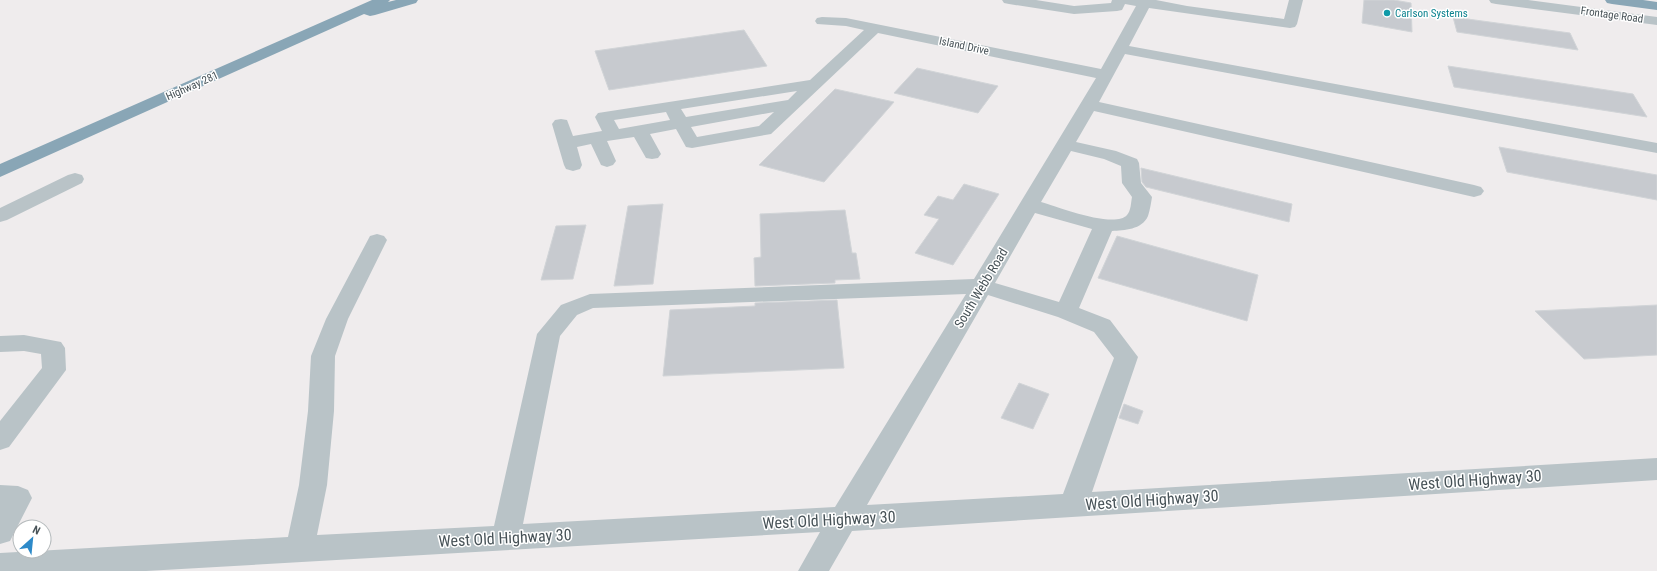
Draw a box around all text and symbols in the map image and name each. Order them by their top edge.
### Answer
street label: Frontage Road [1580,4,1644,26]
place label: Carlson Systems [1395,7,1468,20]
marker: Carlson Systems [1382,8,1392,18]
street label: Island Drive [938,34,990,58]
street label: Highway 281 [164,69,220,103]
street label: South Webb Road [951,245,1011,331]
street label: West Old Highway 30 [1408,466,1542,494]
street label: West Old Highway 30 [1085,486,1219,514]
street label: West Old Highway 30 [762,507,896,533]
north arrow [12,519,52,559]
text: N [30,523,42,538]
street label: West Old Highway 30 [438,525,572,551]

